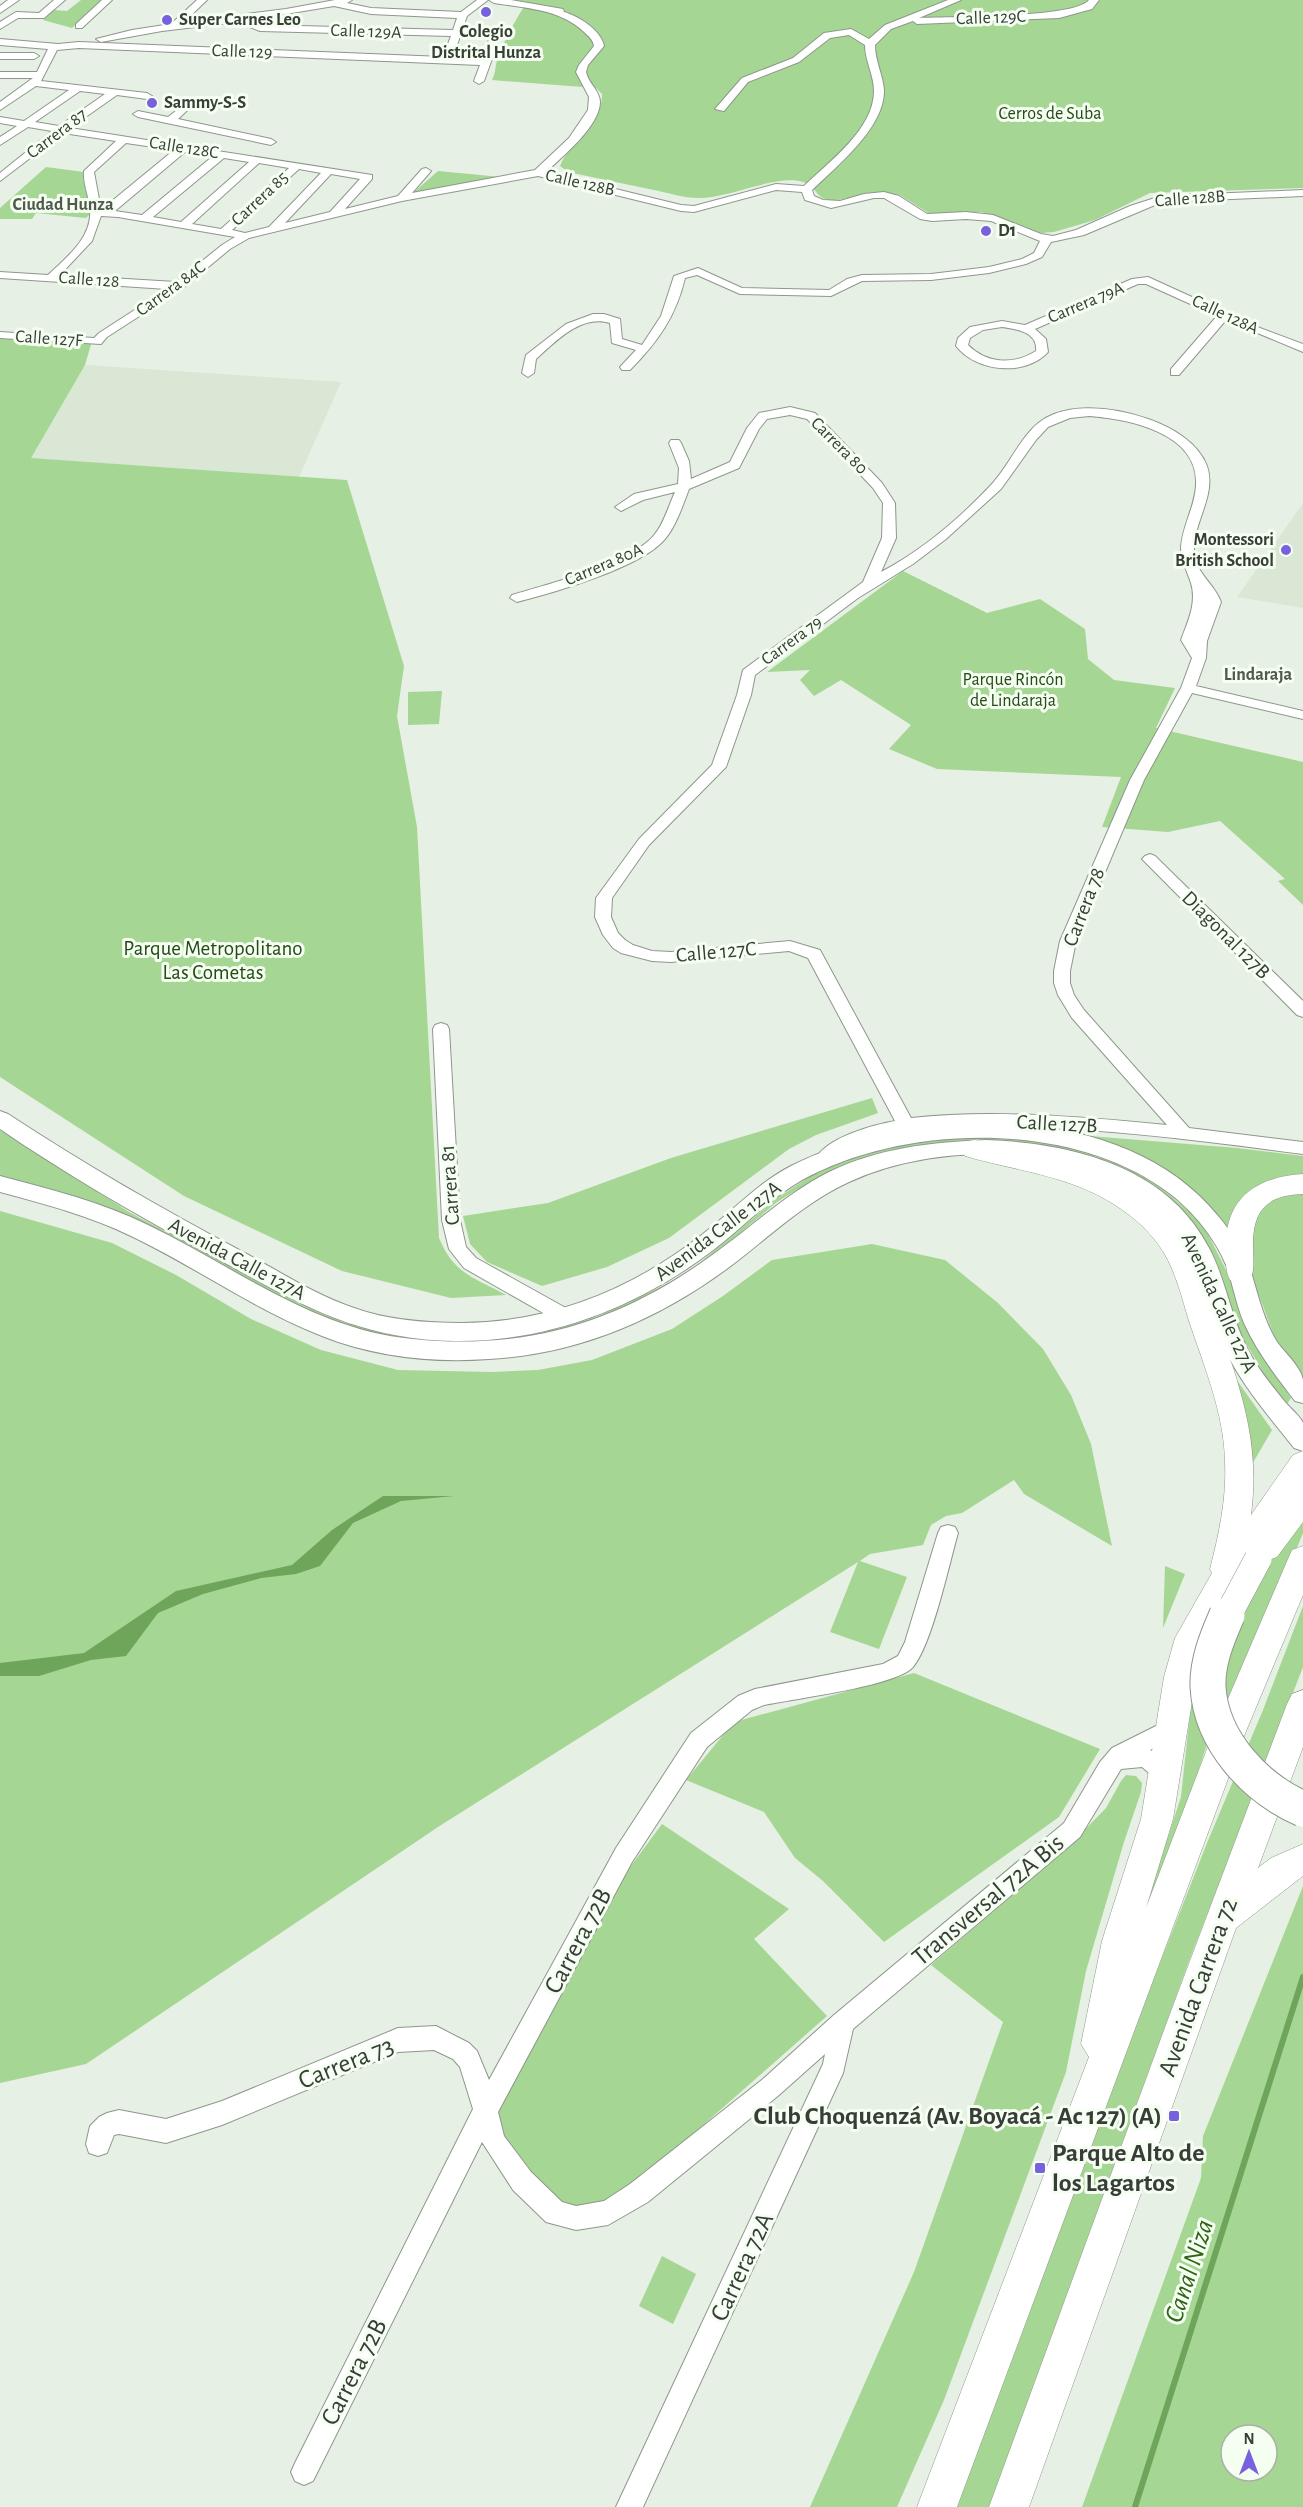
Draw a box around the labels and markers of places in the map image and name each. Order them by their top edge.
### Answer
marker: Colegio Distrital Hunza [479,5,493,19]
place label: Super Carnes Leo [179,11,301,29]
marker: Super Carnes Leo [160,13,174,27]
place label: Colegio Distrital Hunza [431,23,541,62]
place label: Sammy-S-S [164,94,246,112]
marker: Sammy-S-S [145,96,159,110]
place label: D1 [998,222,1016,240]
marker: D1 [979,224,993,238]
place label: Montessori British School [1175,531,1274,570]
marker: Montessori British School [1279,543,1293,557]
place label: Club Choquenzá (Av. Boyacá - Ac 127) (A) [753,2103,1162,2129]
marker: Club Choquenzá (Av. Boyacá - Ac 127) (A) [1167,2109,1181,2123]
place label: Parque Alto de los Lagartos [1052,2140,1204,2196]
marker: Parque Alto de los Lagartos [1033,2161,1047,2175]

